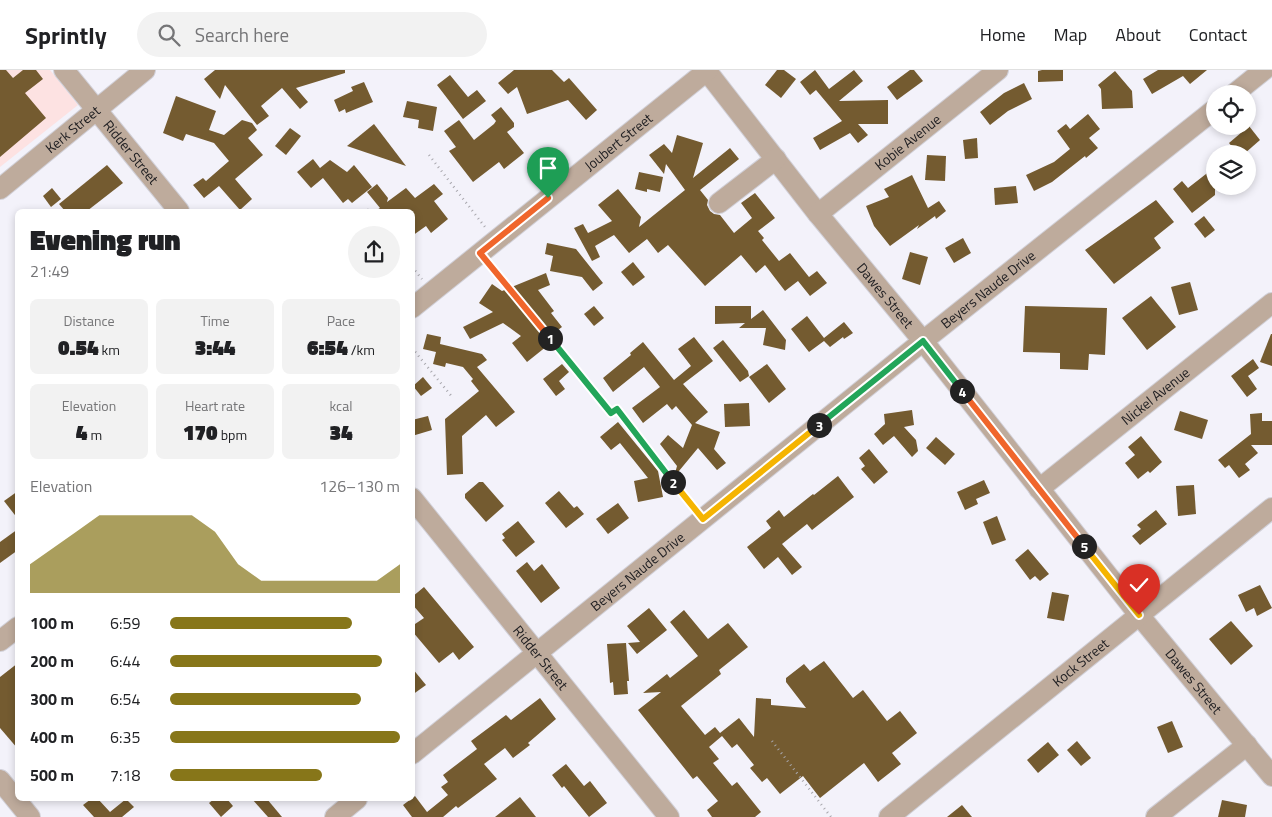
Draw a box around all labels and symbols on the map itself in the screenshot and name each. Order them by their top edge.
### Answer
street label: Kerk Street [40,100,104,158]
street label: Joubert Street [580,108,657,176]
street label: Kobie Avenue [870,109,945,175]
street label: Ridder Street [99,115,164,189]
pin [527,147,569,198]
street label: Beyers Naude Drive [936,245,1040,333]
street label: Dawes Street [852,258,919,332]
pin: 1 [538,326,562,350]
street label: Nickel Avenue [1116,362,1194,430]
pin: 4 [950,378,974,404]
pin: 3 [806,412,832,438]
pin: 2 [660,470,686,494]
street label: Beyers Naude Drive [586,527,689,616]
pin: 5 [1072,534,1096,558]
pin [1118,564,1160,615]
street label: Ridder Street [508,620,574,694]
street label: Kock Street [1047,633,1113,691]
street label: Dawes Street [1161,644,1228,718]

